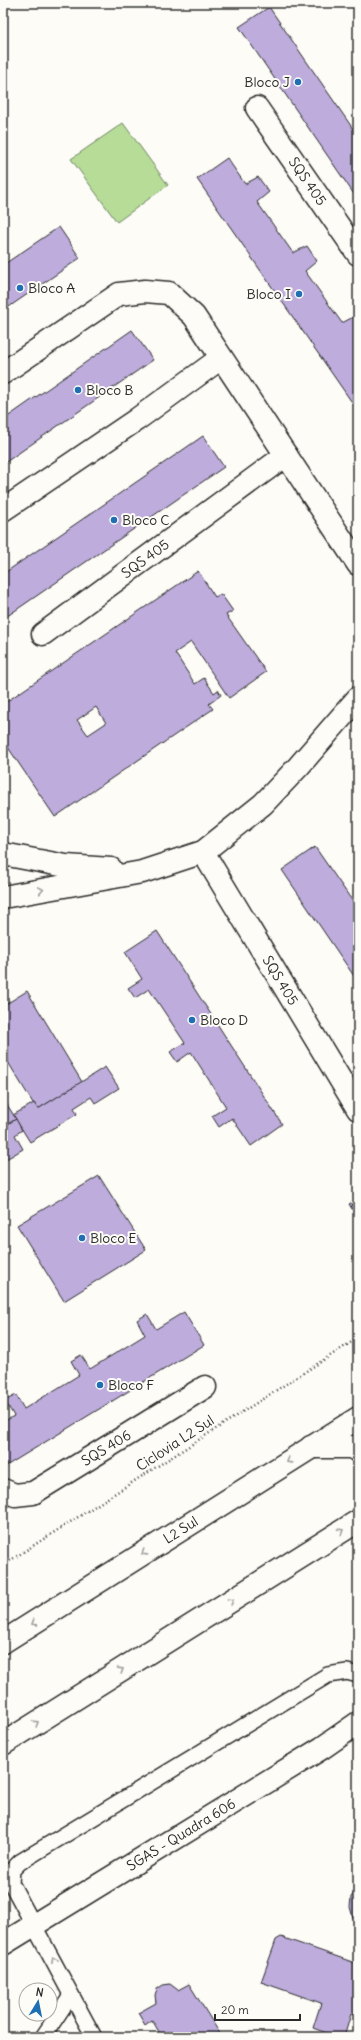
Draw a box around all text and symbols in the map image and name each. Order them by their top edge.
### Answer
place label: Bloco J [244,73,290,91]
marker: Bloco J [293,77,303,87]
street label: SQS 405 [285,154,331,209]
place label: Bloco A [28,279,75,297]
marker: Bloco A [15,283,25,293]
place label: Bloco I [247,285,291,303]
marker: Bloco I [294,289,304,299]
place label: Bloco B [86,381,134,399]
marker: Bloco B [73,385,83,395]
place label: Bloco C [122,511,170,529]
marker: Bloco C [109,515,119,525]
street label: SQS 405 [118,535,173,582]
one-way arrow [38,886,44,894]
street label: SQS 405 [259,952,302,1009]
place label: Bloco D [200,1011,248,1029]
marker: Bloco D [187,1015,197,1025]
place label: Bloco E [90,1229,137,1247]
marker: Bloco E [77,1233,87,1243]
place label: Bloco F [108,1376,154,1394]
marker: Bloco F [95,1380,105,1390]
street label: Ciclovia L2 Sul [133,1411,217,1475]
street label: SQS 406 [78,1426,134,1470]
one-way arrow [286,1456,293,1463]
street label: L2 Sul [160,1512,201,1548]
one-way arrow [337,1529,344,1536]
one-way arrow [141,1548,148,1556]
one-way arrow [227,1598,234,1605]
one-way arrow [31,1618,38,1625]
one-way arrow [117,1667,124,1675]
one-way arrow [32,1721,39,1728]
street label: SGAS - Quadra 606 [123,1794,239,1875]
one-way arrow [51,1957,58,1964]
north arrow [18,1982,58,2022]
text: N [35,1985,45,2000]
scale bar [215,1996,300,2022]
text: 20 m [221,2002,249,2017]

